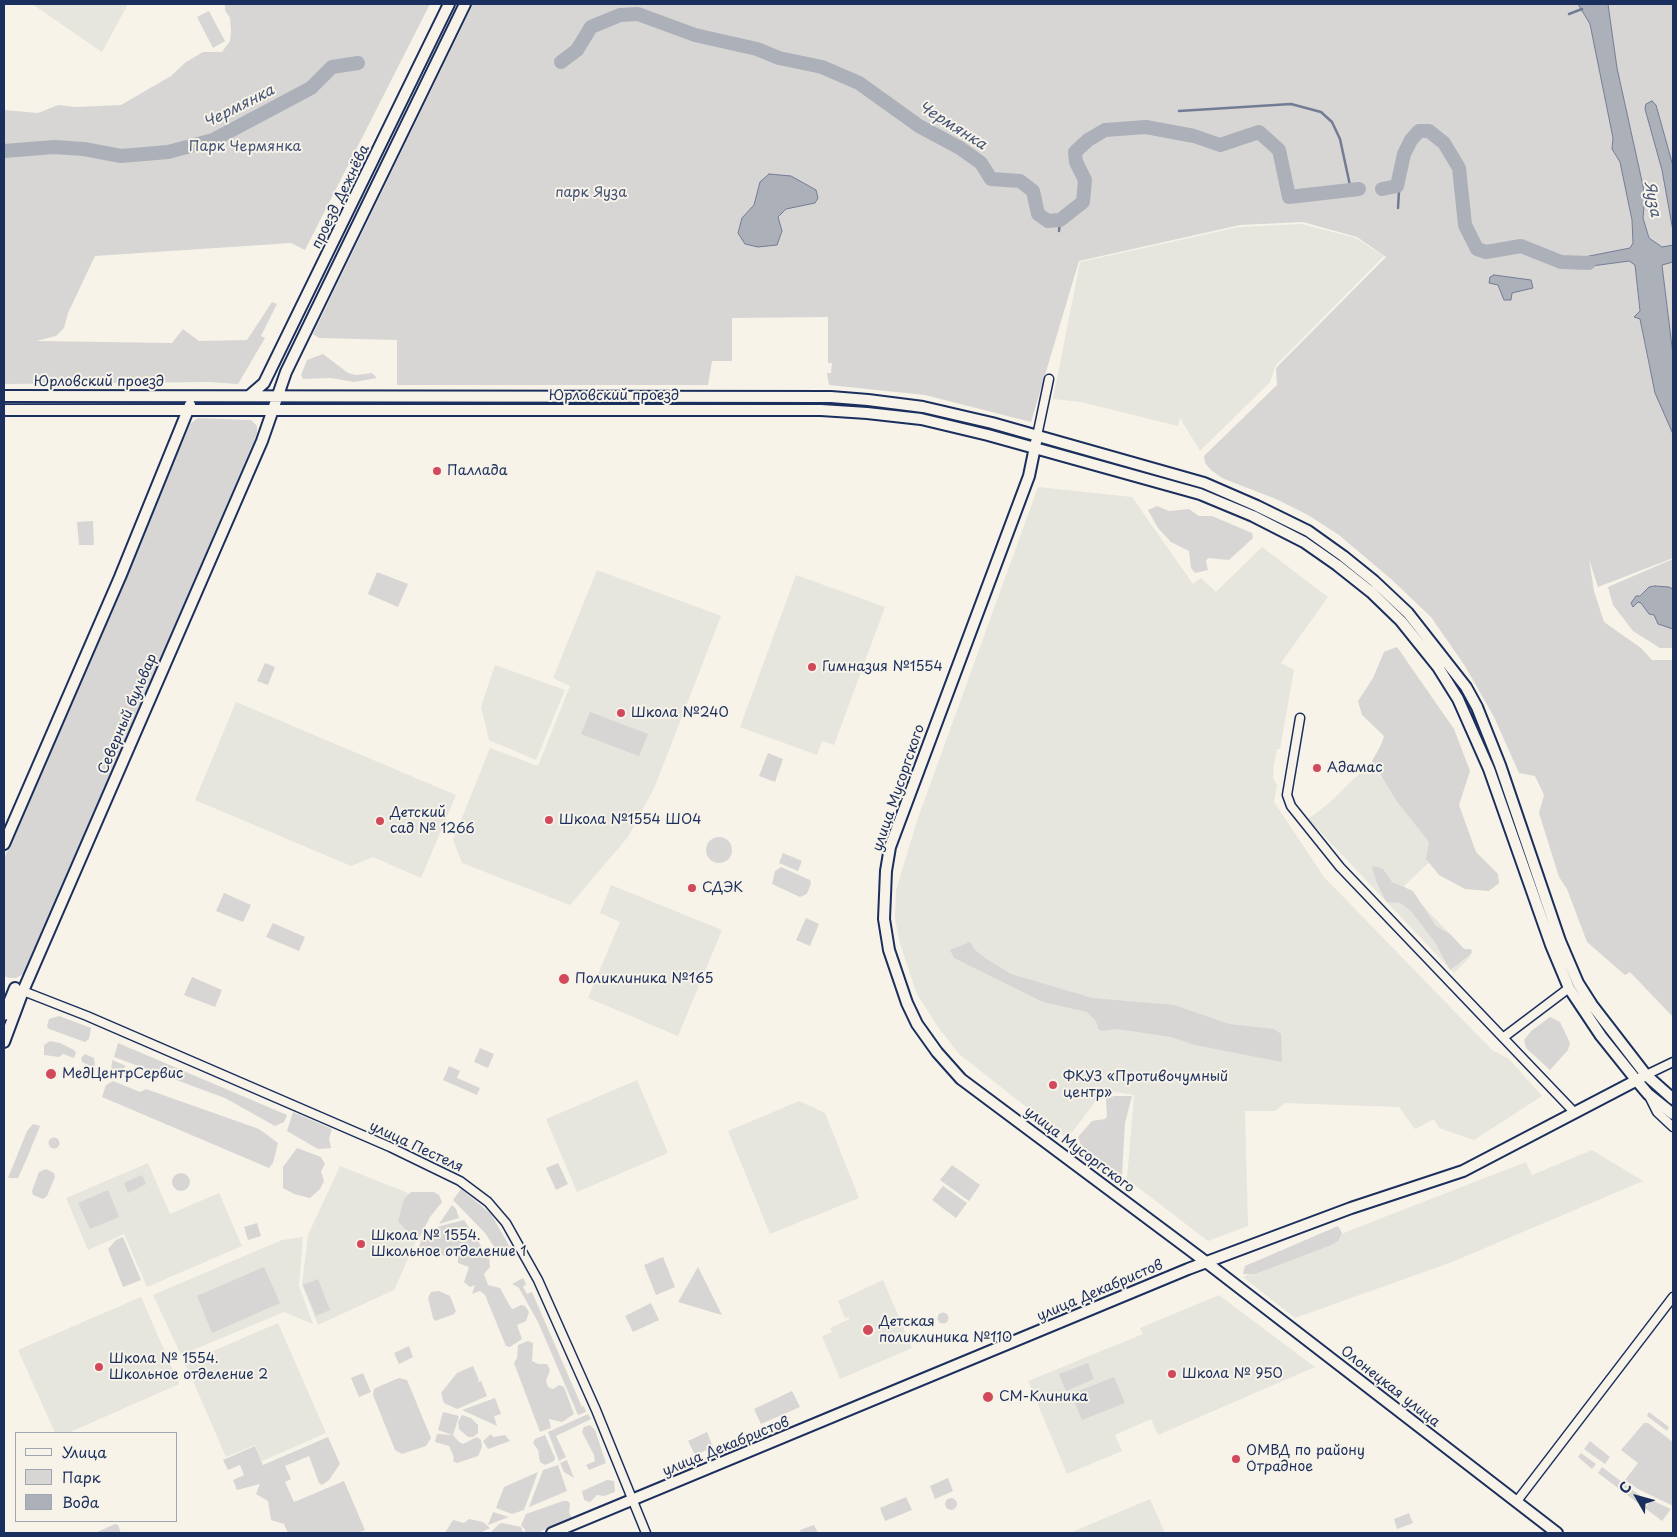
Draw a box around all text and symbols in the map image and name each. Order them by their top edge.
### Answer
water label: Чермянка [201,82,277,132]
water label: Чермянка [915,98,989,154]
park label: Парк Чермянка [189,139,301,155]
street label: проезд Дежнёва [308,142,374,252]
water label: Яуза [1640,180,1664,218]
park label: парк Яуза [555,185,627,201]
street label: Юрловский проезд [34,374,164,390]
street label: Юрловский проезд [549,388,679,404]
place label: Паллада [447,463,507,479]
marker: Паллада [431,465,443,477]
street label: Северный бульвар [95,651,161,777]
place label: Гимназия №1554 [822,659,943,675]
marker: Гимназия №1554 [806,661,818,673]
place label: Школа №240 [631,705,729,721]
marker: Школа №240 [615,707,627,719]
street label: улица Мусоргского [869,722,929,854]
place label: Адамас [1327,760,1382,776]
marker: Адамас [1311,762,1323,774]
place label: Детский сад № 1266 [390,805,475,838]
place label: Школа №1554 ШО4 [559,812,701,828]
marker: Школа №1554 ШО4 [543,814,555,826]
marker: Детский сад № 1266 [374,815,386,827]
place label: СДЭК [702,880,743,896]
marker: СДЭК [686,882,698,894]
place label: Поликлиника №165 [575,971,713,987]
marker: Поликлиника №165 [557,972,571,986]
place label: МедЦентрСервис [62,1066,183,1082]
marker: МедЦентрСервис [44,1067,58,1081]
place label: ФКУЗ «Противочумный центр» [1063,1069,1228,1102]
marker: ФКУЗ «Противочумный центр» [1047,1079,1059,1091]
street label: улица Мусоргского [1021,1103,1137,1197]
street label: улица Пестеля [367,1118,465,1176]
place label: Школа № 1554. Школьное отделение 1 [371,1228,527,1260]
marker: Школа № 1554. Школьное отделение 1 [355,1238,367,1250]
street label: улица Декабристов [1034,1257,1166,1325]
place label: Детская поликлиника №110 [879,1314,1012,1346]
marker: Детская поликлиника №110 [861,1323,875,1337]
street label: Олонецкая улица [1337,1343,1443,1431]
place label: Школа № 1554. Школьное отделение 2 [109,1351,268,1384]
marker: Школа № 1554. Школьное отделение 2 [93,1361,105,1373]
place label: Школа № 950 [1182,1366,1283,1382]
marker: Школа № 950 [1166,1368,1178,1380]
place label: СМ-Клиника [999,1389,1088,1405]
marker: СМ-Клиника [981,1390,995,1404]
street label: улица Декабристов [660,1414,792,1480]
legend [15,1432,178,1522]
text: Улица [62,1440,107,1463]
place label: ОМВД по району Отрадное [1246,1443,1365,1475]
marker: ОМВД по району Отрадное [1230,1453,1242,1465]
text: Парк [62,1465,101,1488]
north arrow [1612,1472,1662,1522]
text: С [1613,1477,1636,1498]
text: Вода [62,1490,99,1513]

